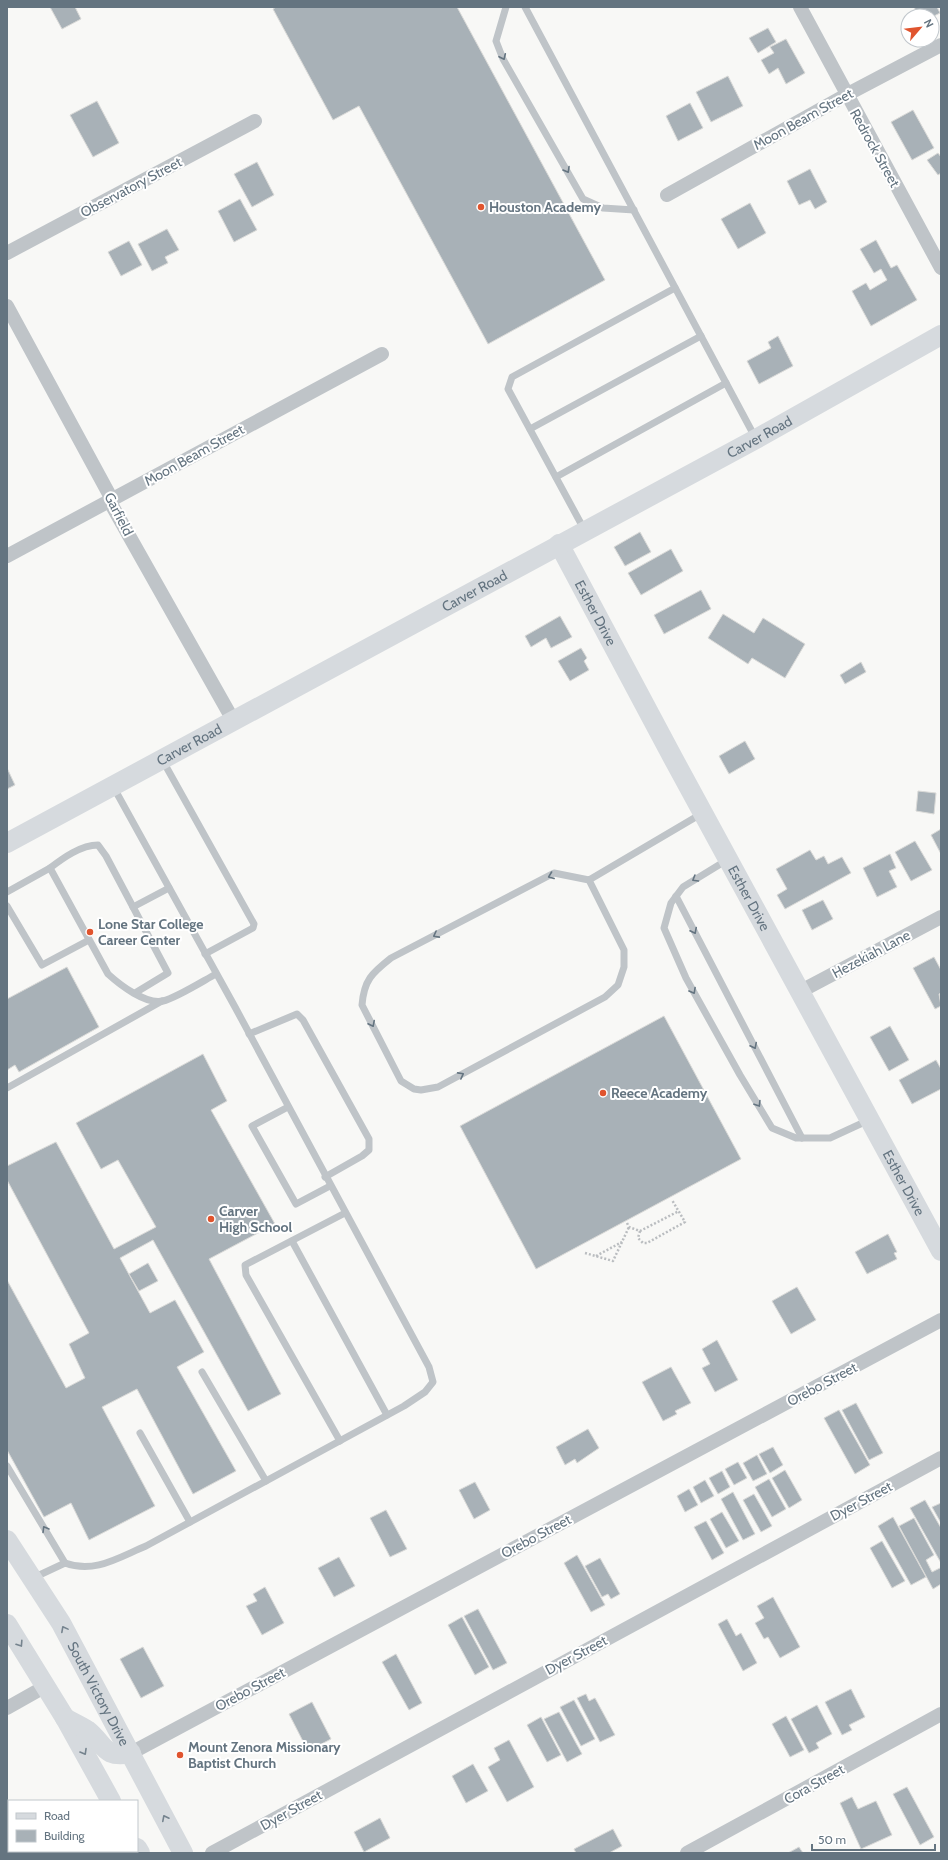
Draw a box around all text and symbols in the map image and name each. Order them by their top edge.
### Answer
north arrow [900,8,940,48]
text: N [921,17,937,30]
one-way arrow [498,53,506,60]
street label: Moon Beam Street [750,84,856,154]
street label: Redrock Street [846,106,904,191]
street label: Observatory Street [77,153,185,221]
one-way arrow [563,166,570,173]
place label: Houston Academy [489,198,601,216]
marker: Houston Academy [476,202,486,212]
street label: Carver Road [724,412,795,462]
street label: Moon Beam Street [141,420,247,490]
street label: Garfield [100,489,138,539]
street label: Carver Road [439,566,510,616]
street label: Esther Drive [571,577,621,649]
street label: Carver Road [153,720,225,770]
street label: Esther Drive [724,862,774,934]
one-way arrow [548,871,555,879]
one-way arrow [692,875,699,882]
place label: Lone Star College Career Center [98,915,204,949]
street label: Hezekiah Lane [829,926,913,982]
marker: Lone Star College Career Center [85,927,95,937]
one-way arrow [689,927,697,934]
one-way arrow [433,930,440,938]
one-way arrow [688,987,696,994]
one-way arrow [367,1020,375,1027]
one-way arrow [749,1042,757,1049]
one-way arrow [457,1072,464,1079]
place label: Reece Academy [611,1084,708,1102]
marker: Reece Academy [598,1088,608,1098]
one-way arrow [753,1100,760,1107]
street label: Esther Drive [879,1147,929,1219]
place label: Carver High School [219,1202,292,1236]
marker: Carver High School [206,1214,216,1224]
street label: Orebo Street [784,1358,860,1410]
street label: Dyer Street [827,1477,895,1525]
street label: Orebo Street [498,1510,574,1562]
one-way arrow [42,1526,50,1533]
one-way arrow [61,1626,69,1634]
street label: Dyer Street [542,1631,610,1679]
street label: South Victory Drive [63,1638,134,1749]
one-way arrow [15,1640,22,1647]
street label: Orebo Street [212,1663,288,1715]
place label: Mount Zenora Missionary Baptist Church [188,1738,341,1772]
one-way arrow [80,1748,87,1755]
marker: Mount Zenora Missionary Baptist Church [175,1750,185,1760]
street label: Cora Street [781,1760,848,1808]
street label: Dyer Street [257,1786,325,1834]
legend [8,1800,138,1852]
text: Road [44,1808,70,1823]
one-way arrow [162,1815,169,1823]
scale bar [812,1826,935,1852]
text: Building [44,1828,86,1843]
text: 50 m [818,1832,846,1847]

